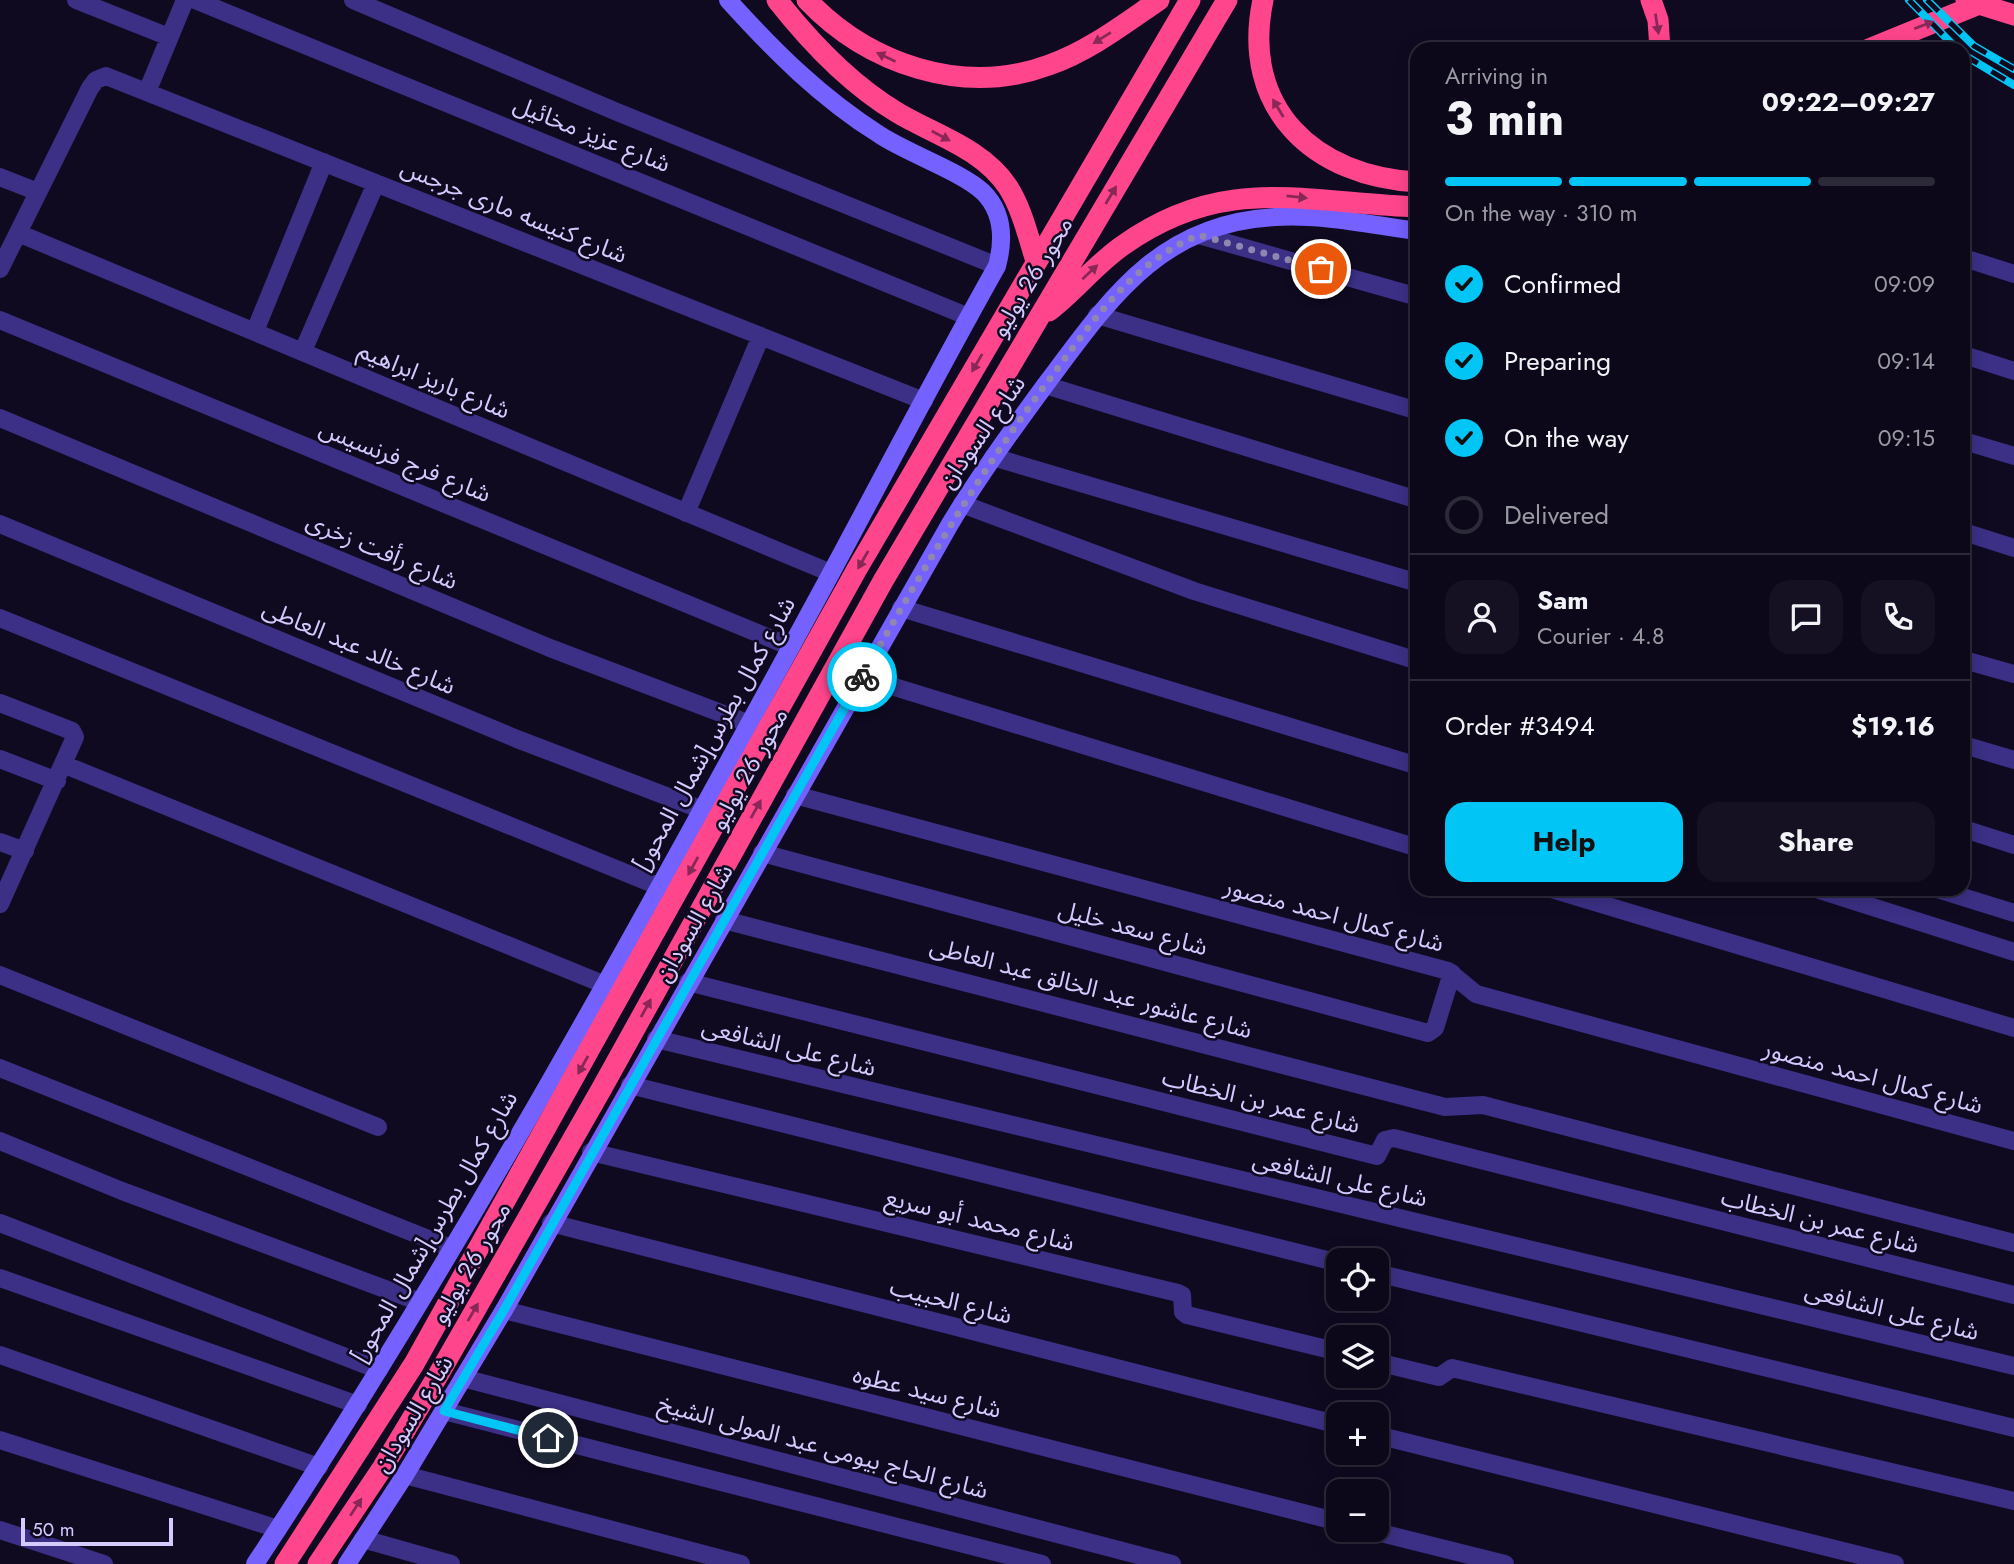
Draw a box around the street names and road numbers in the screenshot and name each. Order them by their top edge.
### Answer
street label: شارع عزيز مخائيل [508,86,676,181]
street label: شارع كنيسه مارى جرجس [396,149,633,272]
street label: محور 26 يوليو [982,210,1081,344]
street label: شارع باريز ابراهيم [353,332,516,427]
street label: شارع السودان [930,368,1034,496]
street label: شارع فرج فرنسيس [314,410,496,511]
street label: شارع رأفت زخرى [301,503,463,598]
street label: شارع خالد عبد العاطى [257,590,461,703]
street label: شارع كمال بطرس[شمال المحور] [623,590,804,877]
street label: محور 26 يوليو [701,701,797,836]
street label: شارع السودان [646,857,742,988]
street label: شارع كمال احمد منصور [1219,868,1448,961]
street label: شارع سعد خليل [1055,891,1212,964]
street label: شارع عاشور عبد الخالق عبد العاطى [926,928,1256,1047]
street label: شارع على الشافعى [698,1008,880,1085]
street label: شارع كمال احمد منصور [1758,1030,1987,1123]
street label: شارع عمر بن الخطاب [1158,1059,1364,1142]
street label: شارع كمال بطرس[شمال المحور] [341,1084,526,1369]
street label: شارع على الشافعى [1249,1141,1431,1216]
street label: شارع محمد أبو سريع [882,1179,1078,1260]
street label: شارع عمر بن الخطاب [1717,1179,1923,1262]
street label: محور 26 يوليو [422,1196,519,1330]
street label: شارع الحبيب [886,1268,1016,1333]
street label: شارع على الشافعى [1801,1272,1983,1349]
street label: شارع السودان [364,1348,461,1479]
street label: شارع سيد عطوه [849,1356,1005,1427]
street label: شارع الحاج بيومى عبد المولى الشيخ [654,1386,992,1507]

